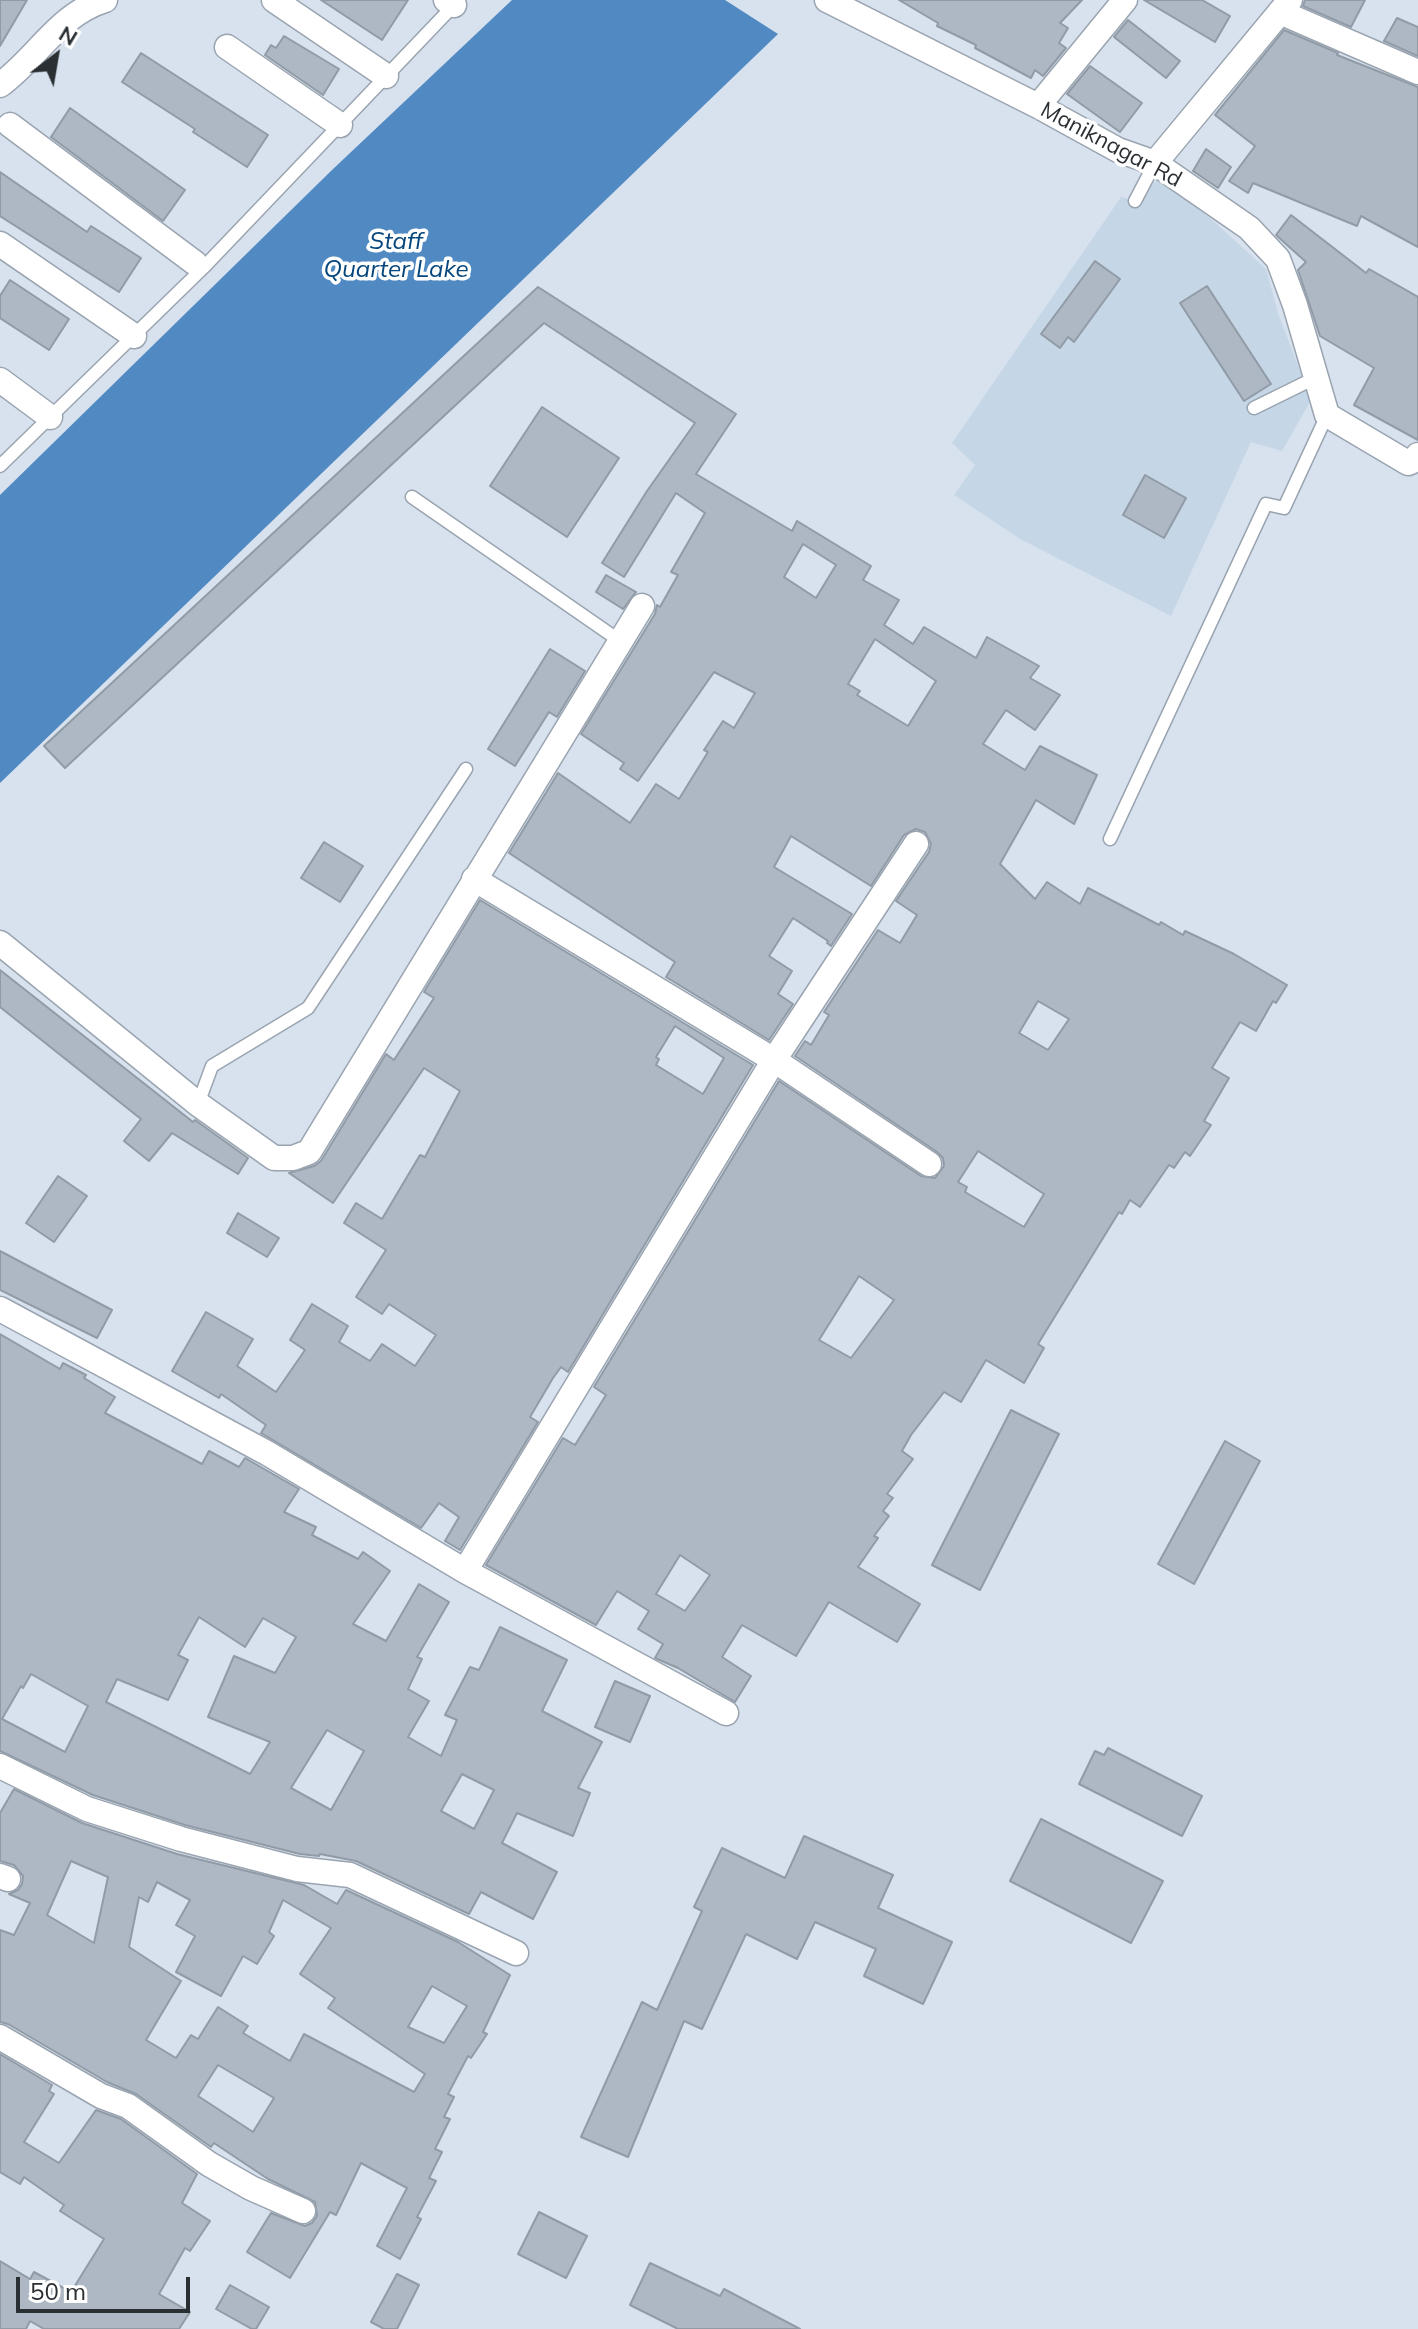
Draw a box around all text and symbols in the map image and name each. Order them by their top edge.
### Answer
north arrow [16,16,96,96]
text: N [54,19,83,52]
street label: Maniknagar Rd [1036,97,1186,193]
water label: Staff Quarter Lake [323,228,469,284]
scale bar [20,2261,194,2311]
text: 50 m [30,2276,86,2306]

